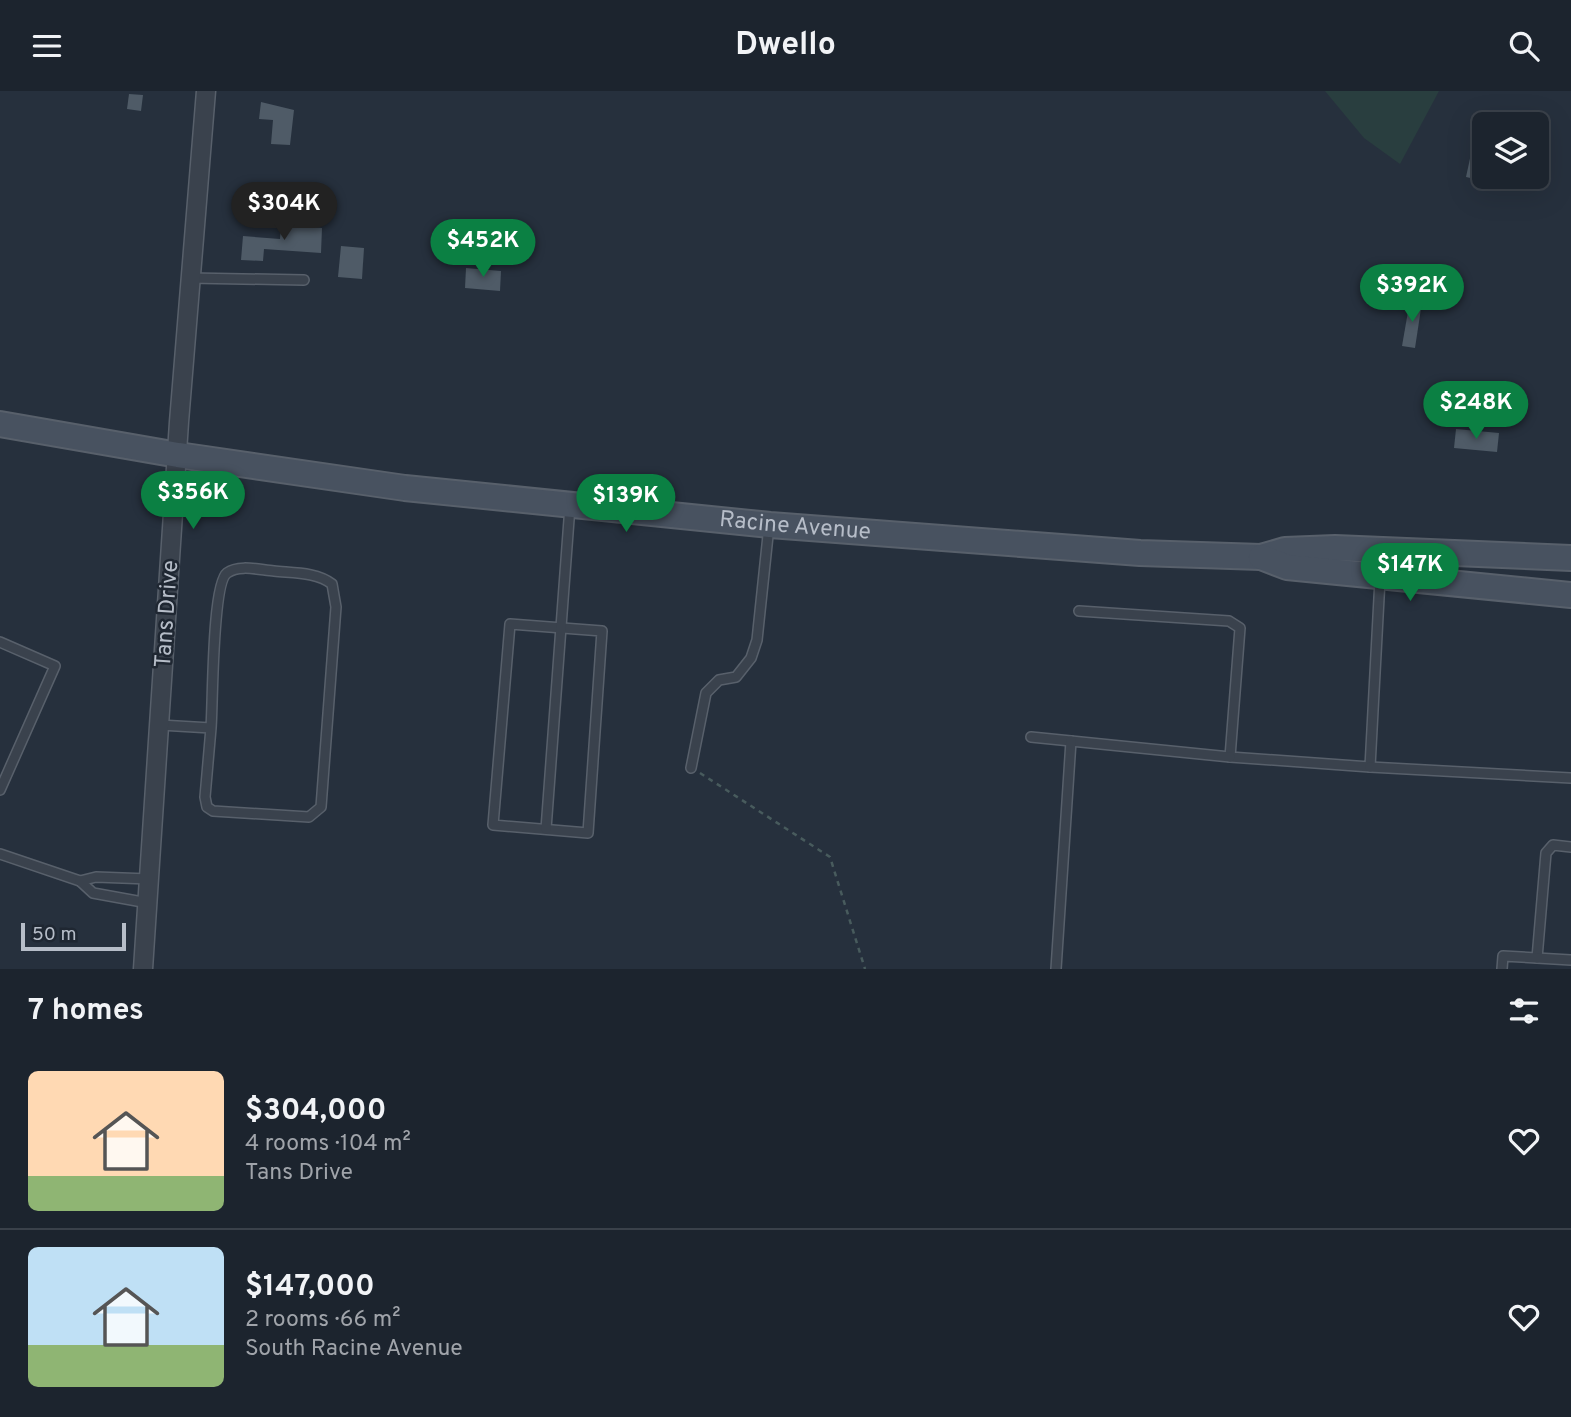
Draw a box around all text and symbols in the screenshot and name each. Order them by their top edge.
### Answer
text: Dwello [735,26,836,66]
icon: menu [28,27,66,65]
icon: search [1505,27,1543,65]
map controls [1472,112,1549,189]
button: layers [1472,112,1549,189]
pin: $304K [235,183,333,242]
text: $304K [247,190,321,219]
pin: $452K [434,219,532,279]
text: $452K [446,227,520,256]
pin: $392K [1363,265,1461,324]
text: $392K [1376,272,1448,301]
pin: $248K [1427,381,1525,441]
text: $248K [1439,389,1513,418]
pin: $356K [144,471,242,531]
pin: $139K [577,475,675,534]
text: $356K [157,479,229,508]
text: $139K [592,482,660,511]
street label: Racine Avenue [718,505,872,547]
pin: $147K [1361,543,1459,603]
text: $147K [1377,551,1443,580]
street label: Tans Drive [150,559,186,669]
scale bar [21,920,126,952]
text: 50 m [32,923,77,947]
icon: filters [1505,992,1543,1030]
text: 7 homes [28,993,144,1030]
text: $304,000 [245,1093,386,1130]
icon: home [84,1099,168,1183]
icon: heart [1505,1122,1543,1160]
text: 4 rooms · 104 m² [245,1130,411,1159]
text: Tans Drive [245,1159,353,1188]
text: $147,000 [245,1269,375,1306]
icon: home [84,1275,168,1359]
icon: heart [1505,1298,1543,1336]
text: 2 rooms · 66 m² [245,1306,401,1335]
text: South Racine Avenue [245,1335,463,1364]

